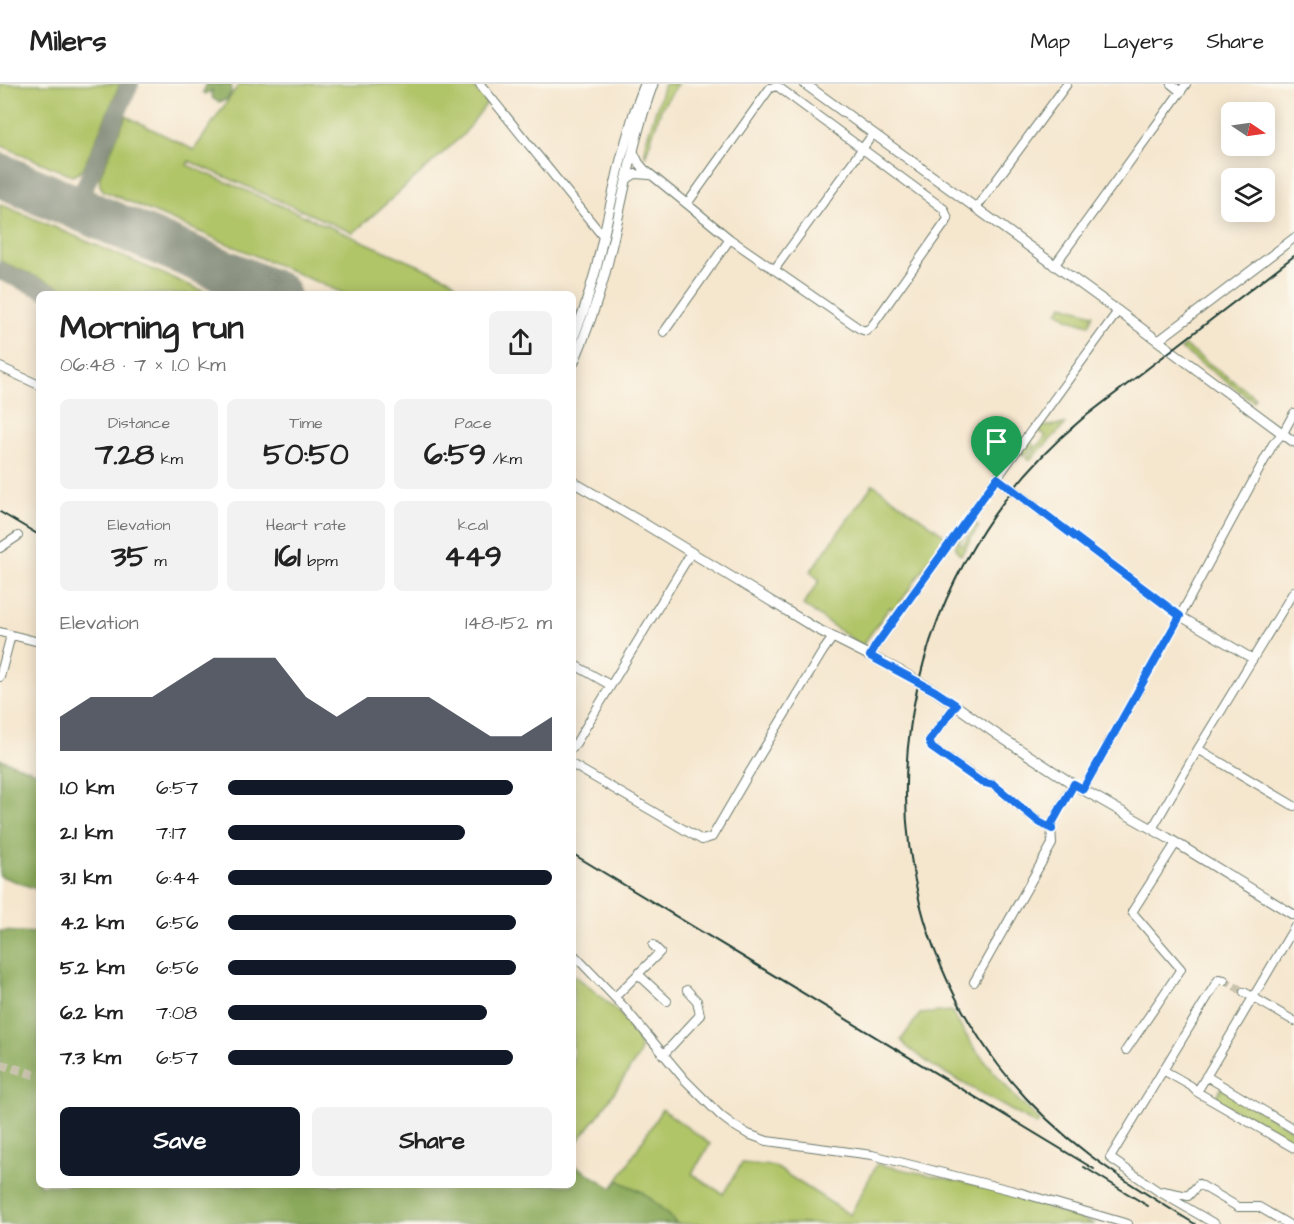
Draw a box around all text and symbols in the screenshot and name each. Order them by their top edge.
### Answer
text: Milers [30,22,106,61]
text: Map [1030,27,1070,56]
text: Layers [1103,27,1173,56]
text: Share [1206,27,1264,56]
north arrow [1221,102,1275,156]
map controls [1221,102,1275,222]
button: layers [1221,168,1275,222]
text: Morning run [60,305,244,351]
button: share [489,311,552,374]
text: 06:48 · 7 × 1.0 km [60,351,226,379]
text: Distance [108,412,170,434]
text: Time [289,412,323,434]
text: Pace [454,412,492,434]
pin [971,416,1022,478]
icon: arrive [980,425,1013,458]
text: 7.28 [95,434,154,476]
text: 50:50 [263,434,349,476]
text: 6:59 [424,434,486,476]
text: km [154,448,183,470]
text: /km [486,448,522,470]
text: Elevation [108,514,170,536]
text: Heart rate [266,514,346,536]
text: kcal [458,514,488,536]
text: 35 [111,536,148,578]
text: 161 [274,536,301,578]
text: 449 [444,536,502,578]
text: m [148,550,167,572]
text: bpm [301,550,338,572]
text: Elevation [60,609,139,637]
text: 148–152 m [465,609,552,637]
text: 1.0 km [60,774,114,802]
text: 6:57 [156,774,198,802]
text: 2.1 km [60,819,113,847]
text: 7:17 [156,819,187,847]
text: 3.1 km [60,864,111,892]
text: 6:44 [156,864,199,892]
text: 4.2 km [60,909,124,937]
text: 6:56 [156,909,199,937]
text: 5.2 km [60,954,124,982]
text: 6:56 [156,954,199,982]
text: 6.2 km [60,999,123,1027]
text: 7:08 [156,999,197,1027]
text: 7.3 km [60,1044,121,1072]
text: 6:57 [156,1044,198,1072]
button: Save [60,1107,300,1176]
button: Share [312,1107,552,1176]

